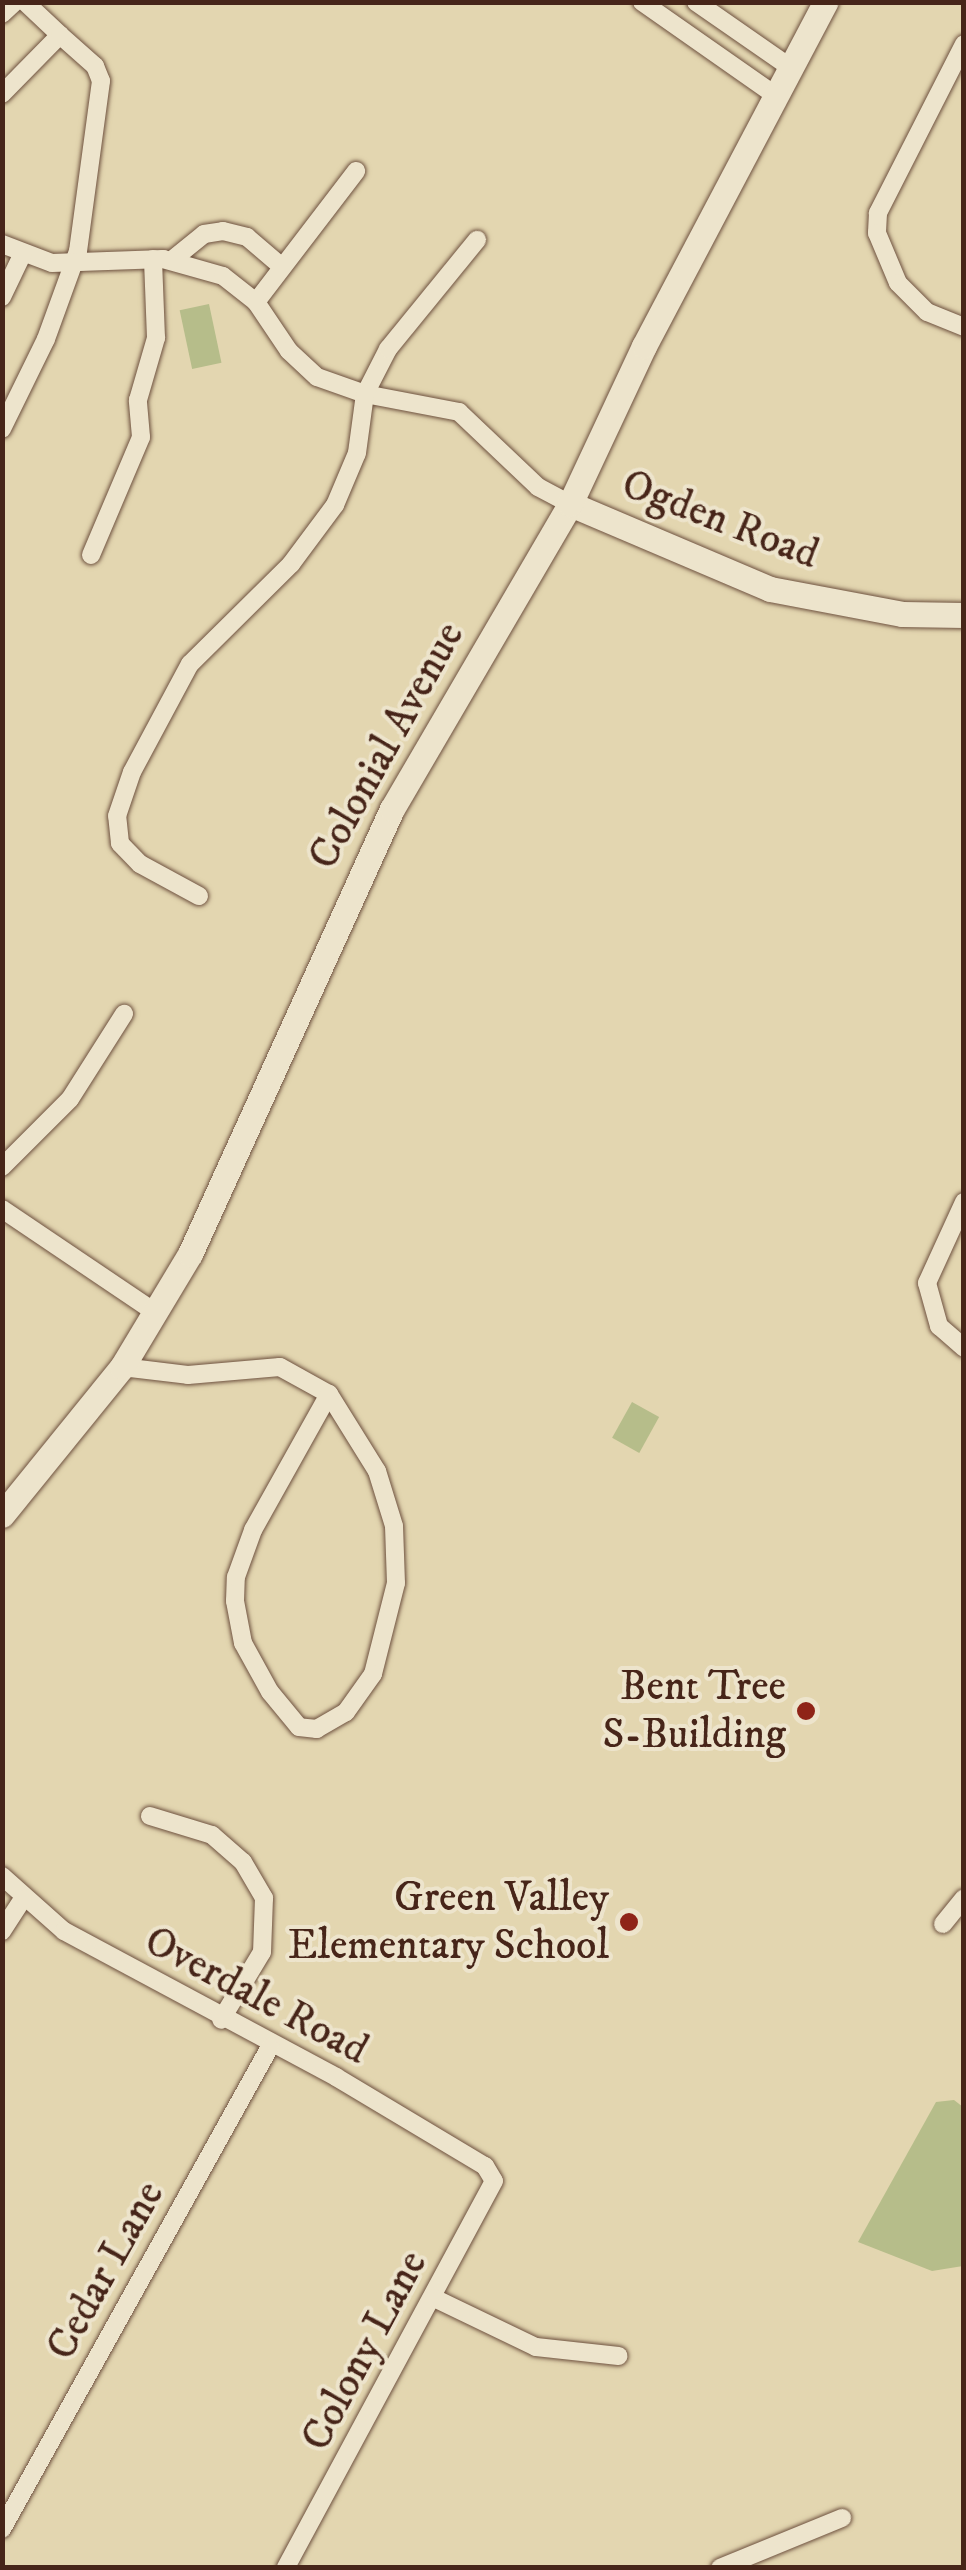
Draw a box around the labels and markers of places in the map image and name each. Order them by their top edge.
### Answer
place label: Bent Tree S-Building [602,1662,786,1760]
marker: Bent Tree S-Building [795,1700,817,1722]
place label: Green Valley Elementary School [288,1873,609,1972]
marker: Green Valley Elementary School [618,1911,640,1933]

